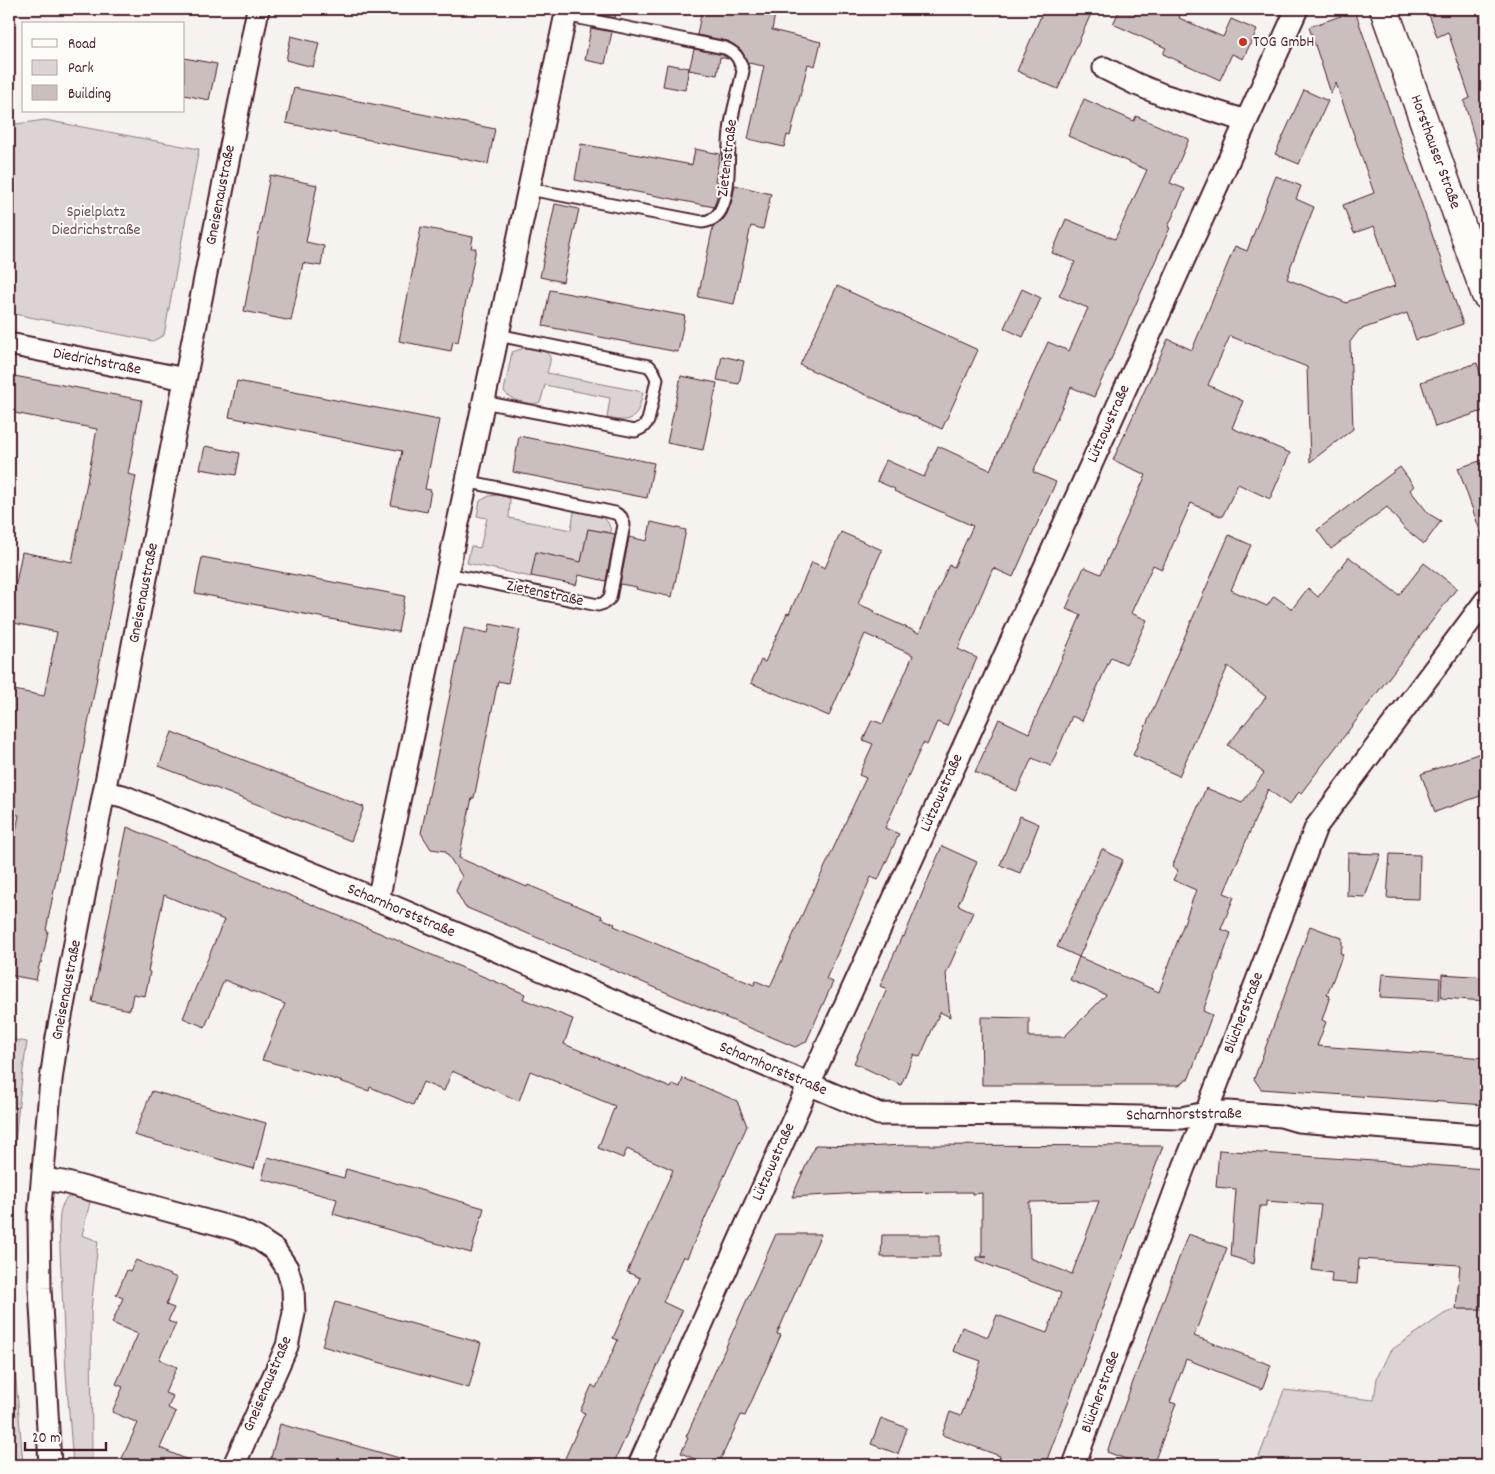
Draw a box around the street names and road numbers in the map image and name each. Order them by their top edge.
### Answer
street label: Horsthauser Straße [1404,92,1466,212]
street label: Zietenstraße [712,118,744,198]
street label: Gneisenaustraße [200,143,242,247]
street label: Diedrichstraße [51,342,143,382]
street label: Lützowstraße [1081,381,1137,467]
street label: Gneisenaustraße [123,541,165,645]
street label: Zietenstraße [504,575,586,613]
street label: Lützowstraße [914,750,970,836]
street label: Scharnhorststraße [343,878,459,944]
street label: Gneisenaustraße [46,938,88,1042]
street label: Blücherstraße [1218,969,1270,1057]
street label: Scharnhorststraße [715,1036,831,1102]
street label: Scharnhorststraße [1126,1102,1242,1128]
street label: Lützowstraße [746,1119,802,1205]
street label: Gneisenaustraße [238,1333,298,1435]
street label: Blücherstraße [1076,1348,1126,1436]

